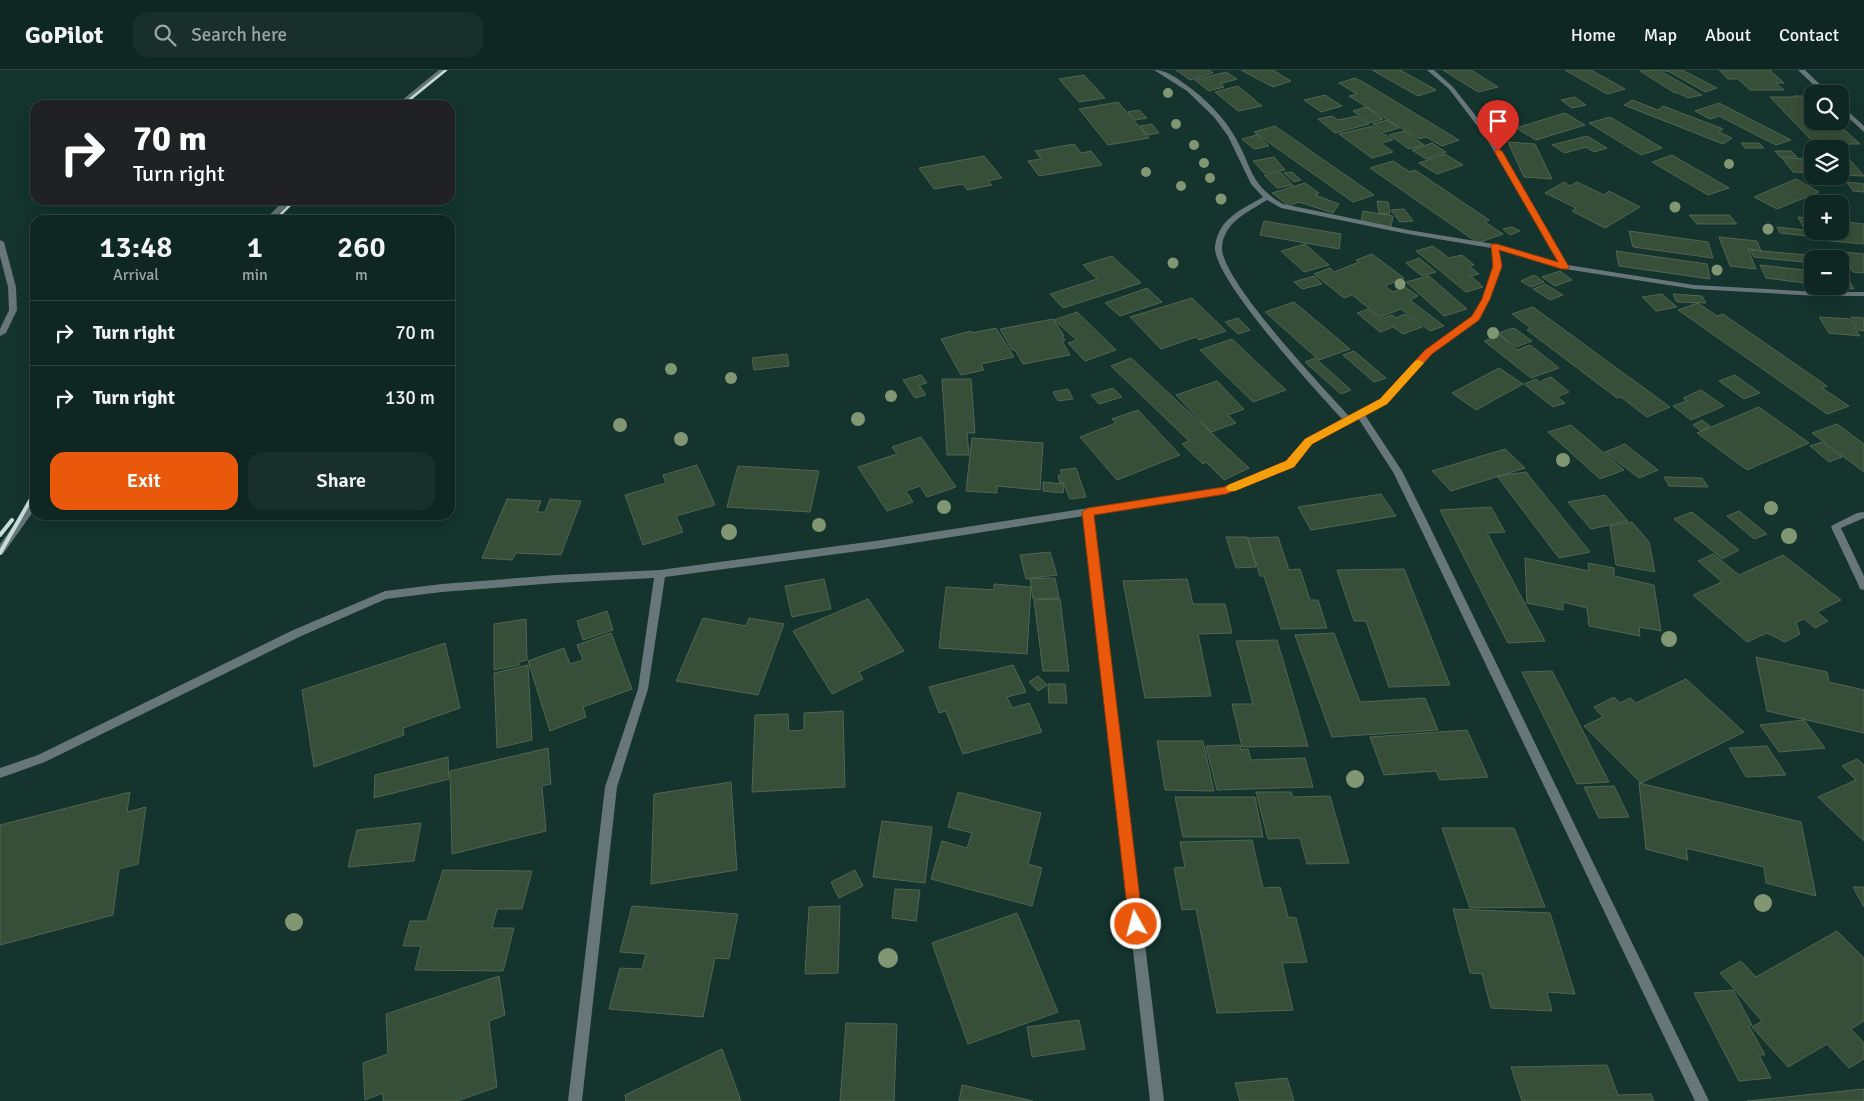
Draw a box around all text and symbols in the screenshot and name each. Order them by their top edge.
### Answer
search box [133,12,483,57]
text: GoPilot [25,20,103,50]
icon: search [151,21,179,49]
text: Search here [191,23,287,47]
text: Home [1571,24,1616,46]
text: Map [1644,24,1677,46]
text: About [1705,24,1751,46]
text: Contact [1779,24,1839,46]
map controls [1804,85,1849,295]
button: search [1804,85,1849,130]
pin [1477,100,1519,151]
icon: arrive [1484,107,1512,135]
text: 70 m [133,117,207,160]
icon: right [50,120,115,185]
button: layers [1804,140,1849,185]
text: Turn right [133,160,225,187]
button: + [1804,195,1849,240]
text: 13:48 [99,229,173,266]
text: 1 [247,229,263,266]
text: 260 [337,229,386,266]
button: − [1804,250,1849,295]
text: Arrival [113,265,159,285]
text: min [242,265,268,285]
text: m [355,265,368,285]
icon: right [50,319,78,347]
text: Turn right [93,321,175,345]
text: 70 m [395,321,435,345]
icon: right [50,384,78,412]
text: Turn right [93,386,175,410]
text: 130 m [385,386,435,410]
button: Exit [50,452,238,510]
button: Share [248,452,435,510]
position arrow [1109,897,1161,949]

